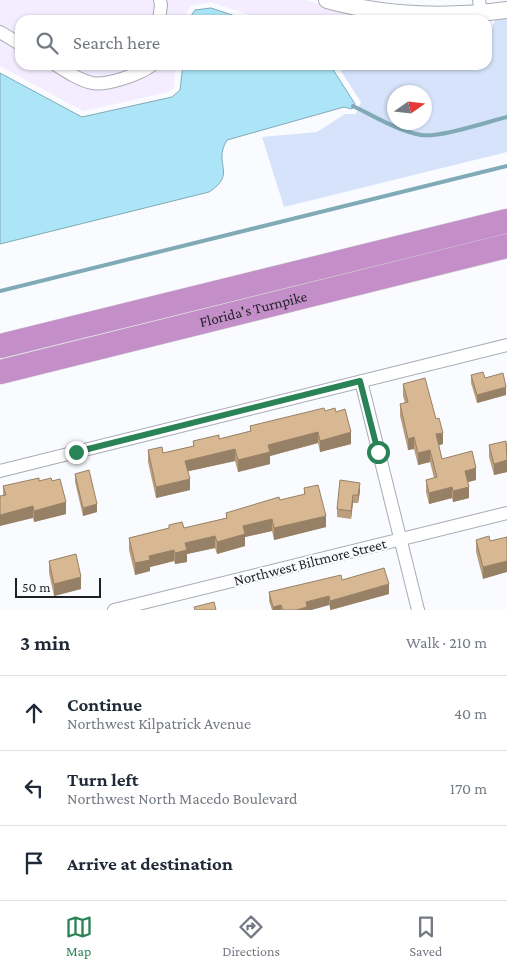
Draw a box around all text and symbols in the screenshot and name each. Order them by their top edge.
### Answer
search box [15,15,492,70]
icon: search [33,29,61,57]
text: Search here [73,32,160,53]
north arrow [387,85,432,130]
street label: Florida's Turnpike [198,288,309,330]
route end [65,441,88,464]
route start [367,441,390,464]
street label: Northwest Biltmore Street [232,535,389,589]
scale bar [15,575,101,598]
text: 50 m [22,579,50,595]
text: 3 min [20,631,70,655]
text: Walk · 210 m [406,634,487,651]
text: Continue [67,694,142,715]
icon: ahead [20,699,48,727]
text: 40 m [454,705,487,722]
text: Northwest Kilpatrick Avenue [67,715,251,732]
text: Turn left [67,769,139,790]
icon: left [20,774,48,802]
text: 170 m [450,780,487,797]
text: Northwest North Macedo Boulevard [67,790,298,807]
icon: arrive [20,849,48,877]
text: Arrive at destination [67,853,233,874]
tab: Map [65,913,93,959]
tab: Directions [222,913,280,959]
tab: Saved [409,913,442,959]

